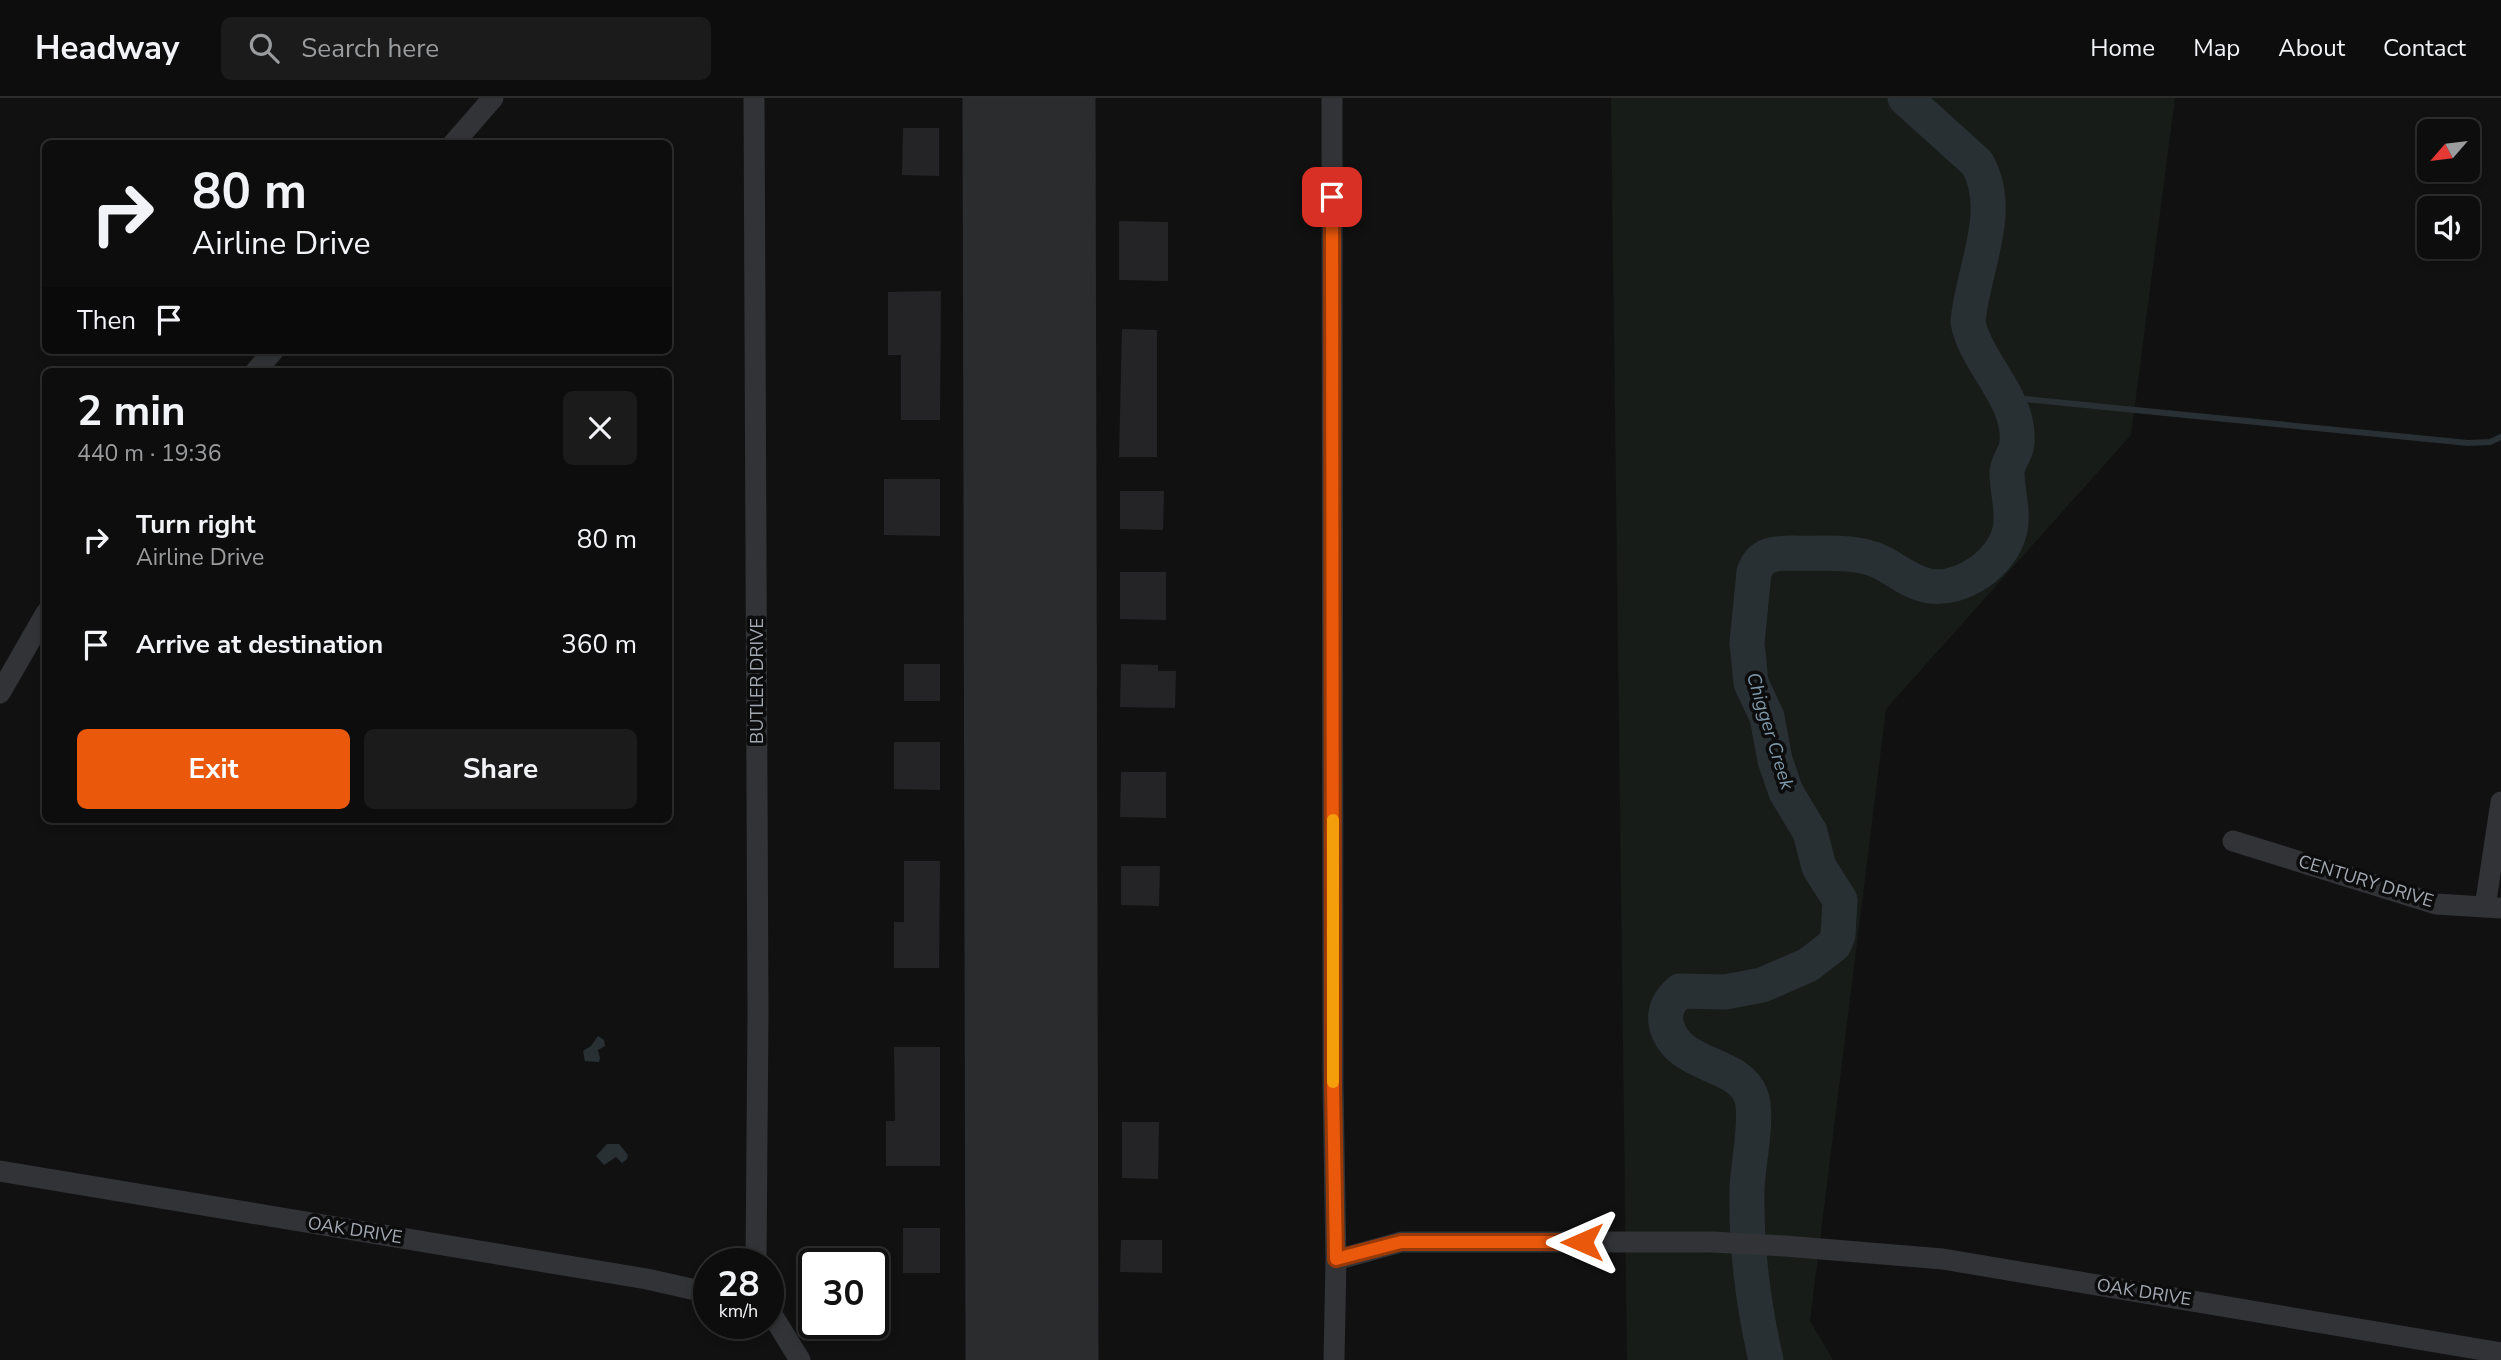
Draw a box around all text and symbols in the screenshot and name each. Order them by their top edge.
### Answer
search box [221,17,711,80]
text: Headway [35,26,179,71]
icon: search [245,29,283,67]
text: Search here [301,31,439,66]
text: Home [2090,32,2155,64]
text: Map [2193,32,2240,64]
text: About [2278,32,2345,64]
text: Contact [2383,32,2466,64]
north arrow [2417,119,2480,182]
map controls [2417,119,2480,259]
text: 80 m [192,158,307,225]
pin [1302,167,1362,227]
icon: right [77,168,168,259]
icon: arrive [1313,178,1351,216]
button: sound [2417,196,2480,259]
text: Airline Drive [192,222,370,265]
icon: arrive [150,301,188,339]
text: Then [77,303,136,338]
text: 2 min [77,383,186,440]
button: close [563,391,637,465]
text: 440 m · 19:36 [77,438,222,469]
text: Turn right [136,507,255,542]
icon: right [77,521,115,559]
text: 80 m [577,522,637,557]
text: Airline Drive [136,542,264,573]
street label: BUTLER DRIVE [745,618,769,744]
icon: arrive [77,626,115,664]
text: Arrive at destination [136,627,383,662]
text: 360 m [561,627,637,662]
water label: Chigger Creek [1740,669,1800,793]
button: Exit [77,729,350,809]
button: Share [364,729,637,809]
street label: CENTURY DRIVE [2296,849,2436,913]
position arrow [1545,1205,1619,1279]
street label: OAK DRIVE [306,1211,404,1249]
speed limit sign: 30 [798,1248,889,1339]
text: 28 [717,1261,760,1308]
street label: OAK DRIVE [2095,1273,2193,1311]
text: km/h [719,1299,758,1323]

